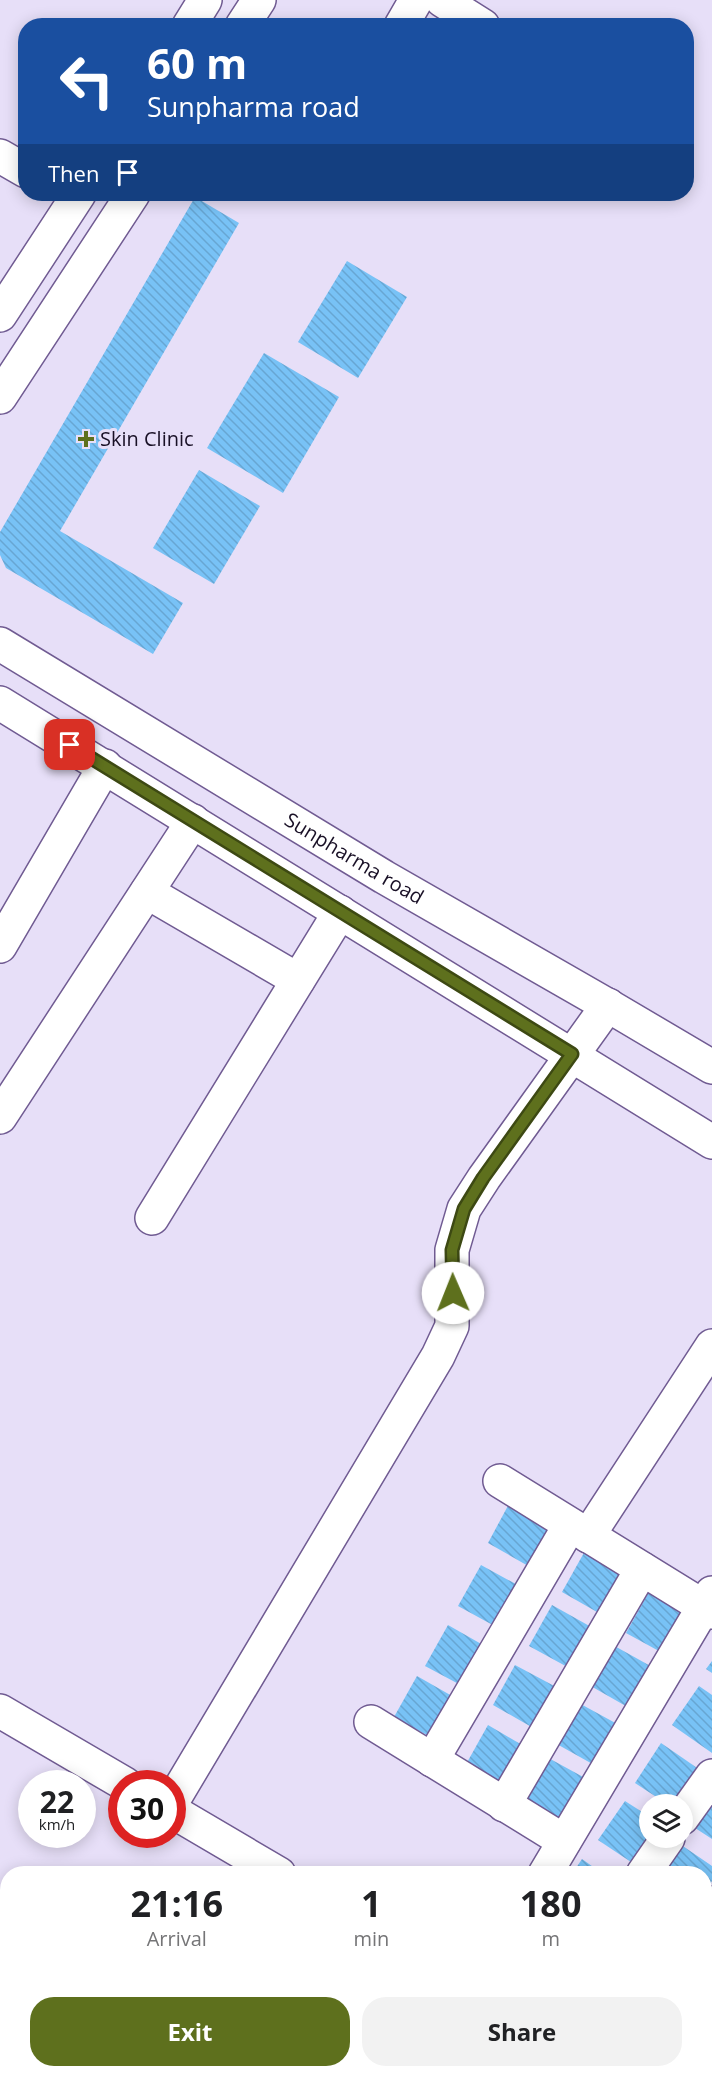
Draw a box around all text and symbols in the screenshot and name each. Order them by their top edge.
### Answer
text: 60 m [147,34,247,91]
icon: left [48,42,126,120]
text: Sunpharma road [147,88,360,125]
icon: arrive [111,156,144,189]
text: Then [48,158,99,188]
place label: Skin Clinic [100,425,194,452]
marker: Skin Clinic [77,430,95,448]
pin [44,719,95,770]
icon: arrive [53,728,86,761]
street label: Sunpharma road [280,806,429,910]
position arrow [421,1261,485,1325]
speed limit sign: 30 [108,1770,186,1848]
text: 22 [40,1781,74,1822]
map controls [639,1794,693,1848]
button: layers [639,1794,693,1848]
text: km/h [39,1814,75,1834]
text: 21:16 [130,1879,223,1928]
text: 1 [361,1879,382,1928]
text: 180 [520,1879,582,1928]
text: Arrival [147,1925,207,1952]
text: min [353,1925,389,1952]
text: m [541,1925,560,1952]
button: Exit [30,1997,350,2066]
button: Share [362,1997,682,2066]

